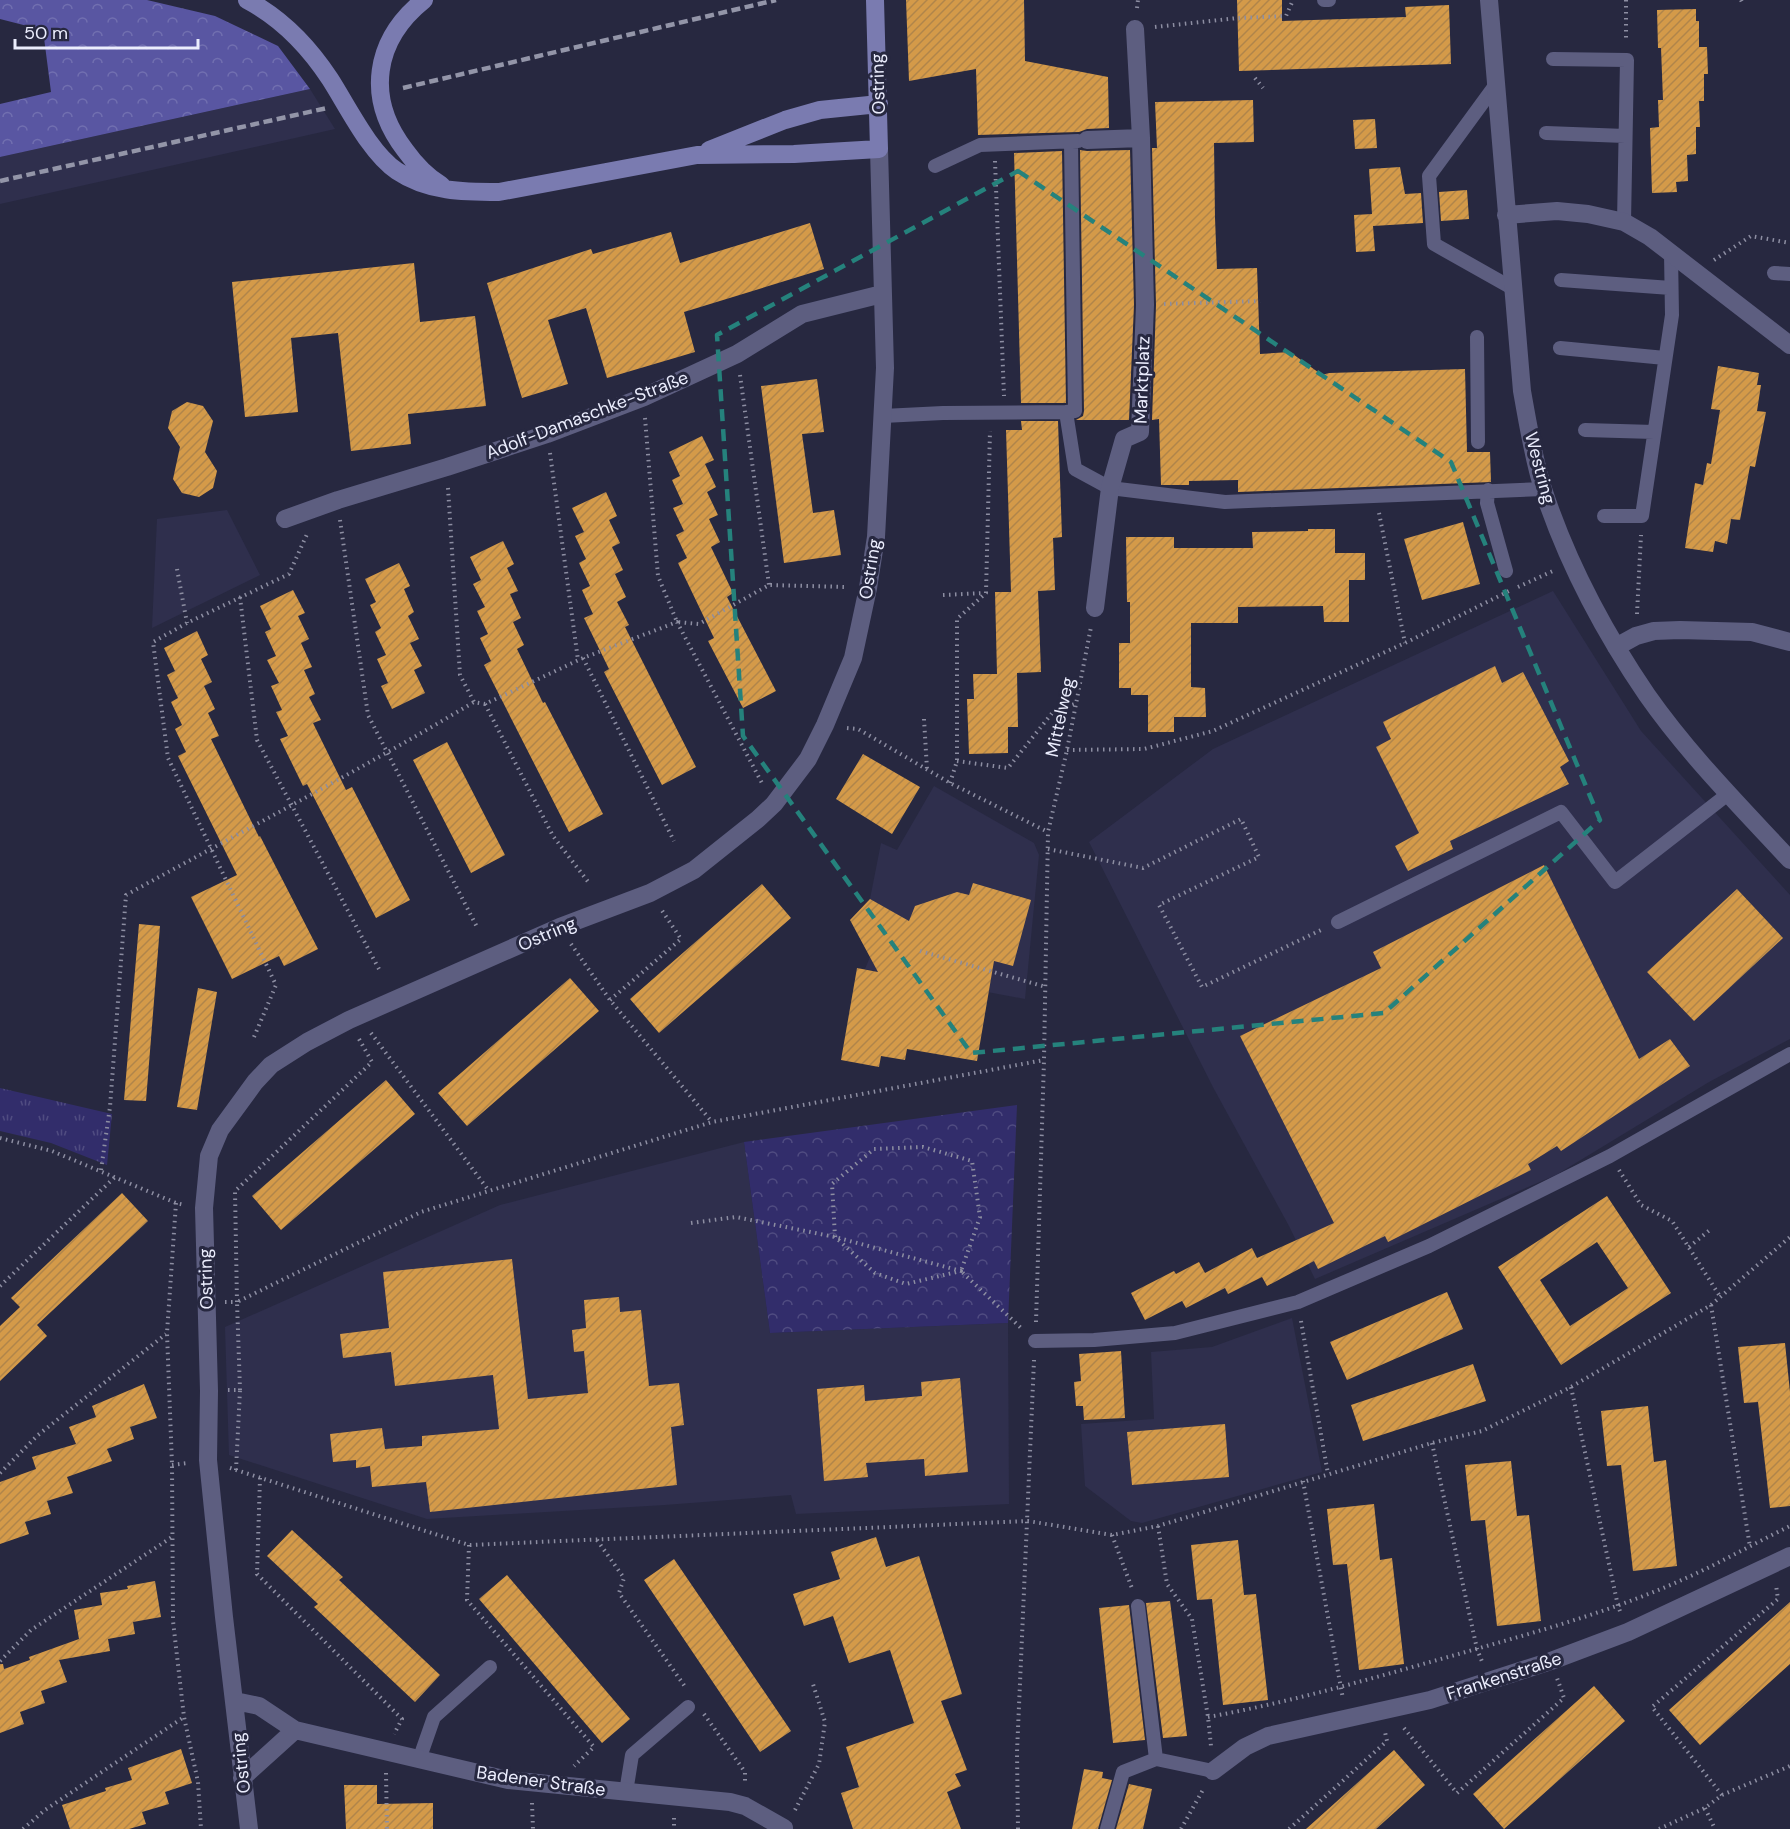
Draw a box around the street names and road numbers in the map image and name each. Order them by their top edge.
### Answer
street label: Ostring [865,53,891,115]
street label: Marktplatz [1128,336,1156,424]
street label: Adolf-Damaschke-Straße [482,365,692,465]
street label: Westring [1519,429,1561,507]
street label: Ostring [853,537,887,601]
street label: Mittelweg [1040,675,1080,759]
street label: Ostring [514,911,580,957]
street label: Ostring [193,1248,219,1310]
street label: Frankenstraße [1444,1646,1564,1706]
street label: Ostring [226,1731,256,1795]
street label: Badener Straße [475,1760,607,1802]

